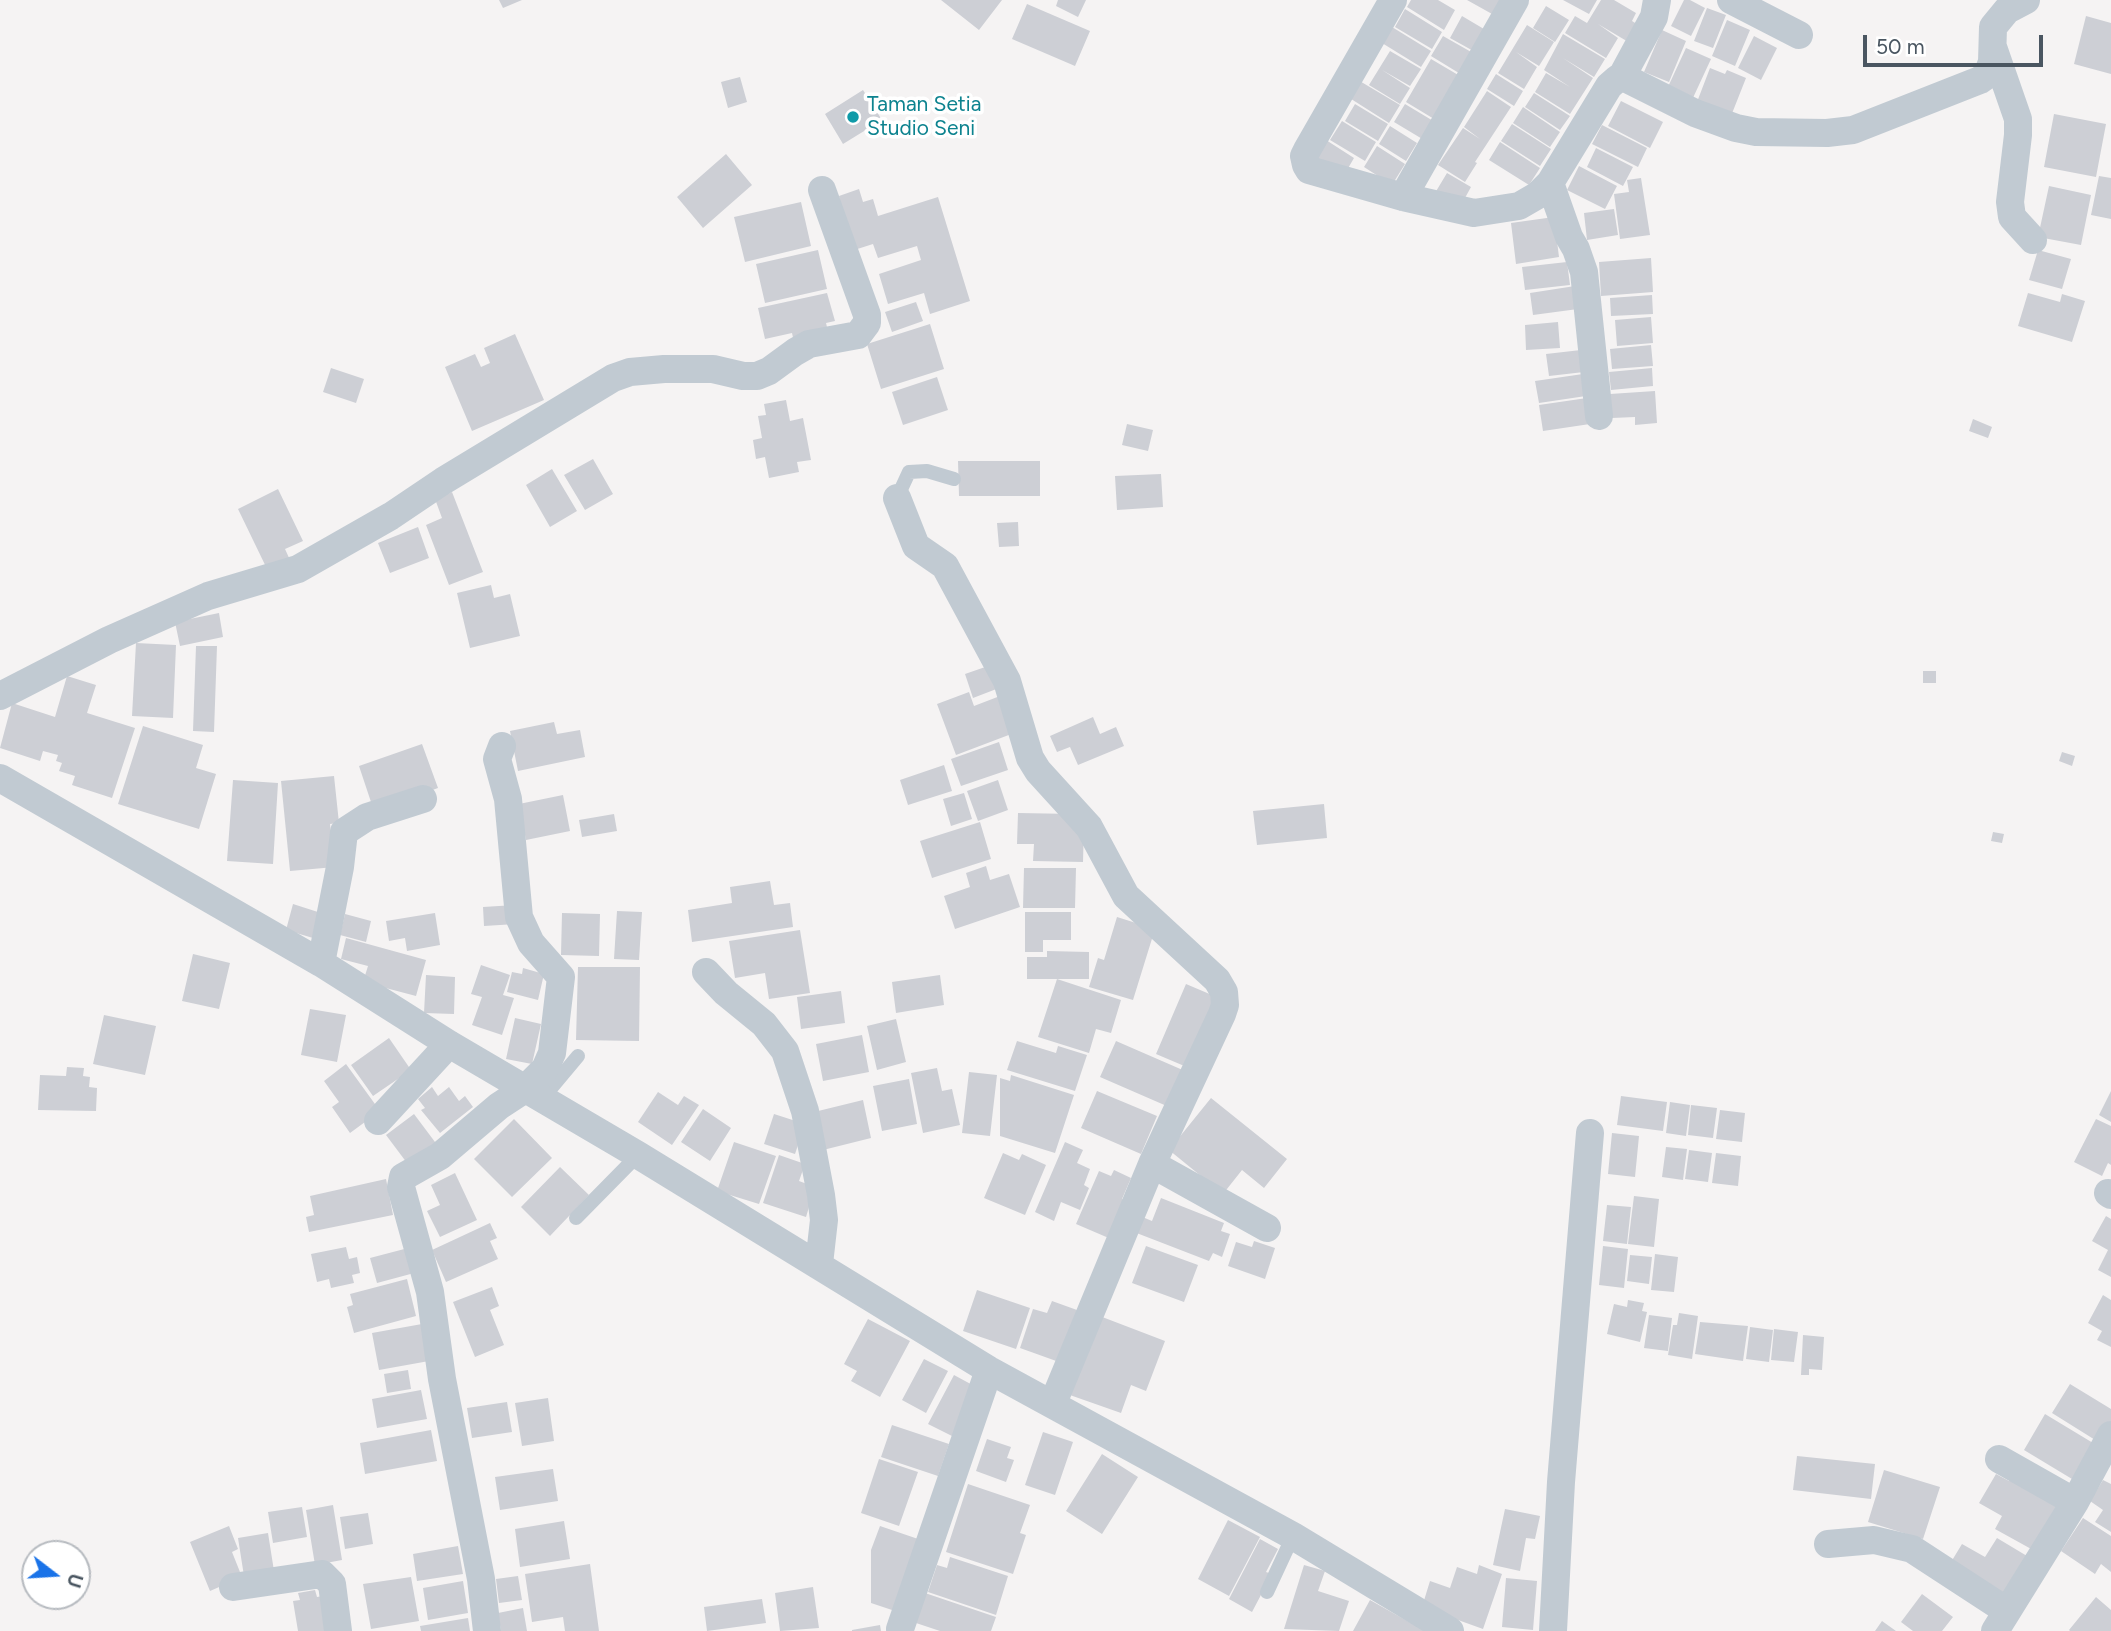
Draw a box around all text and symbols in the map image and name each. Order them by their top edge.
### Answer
scale bar [1866,21,2046,65]
text: 50 m [1876,34,1925,59]
place label: Taman Setia Studio Seni [867,92,981,142]
marker: Taman Setia Studio Seni [845,109,861,125]
north arrow [21,1540,91,1610]
text: U [62,1571,88,1590]

